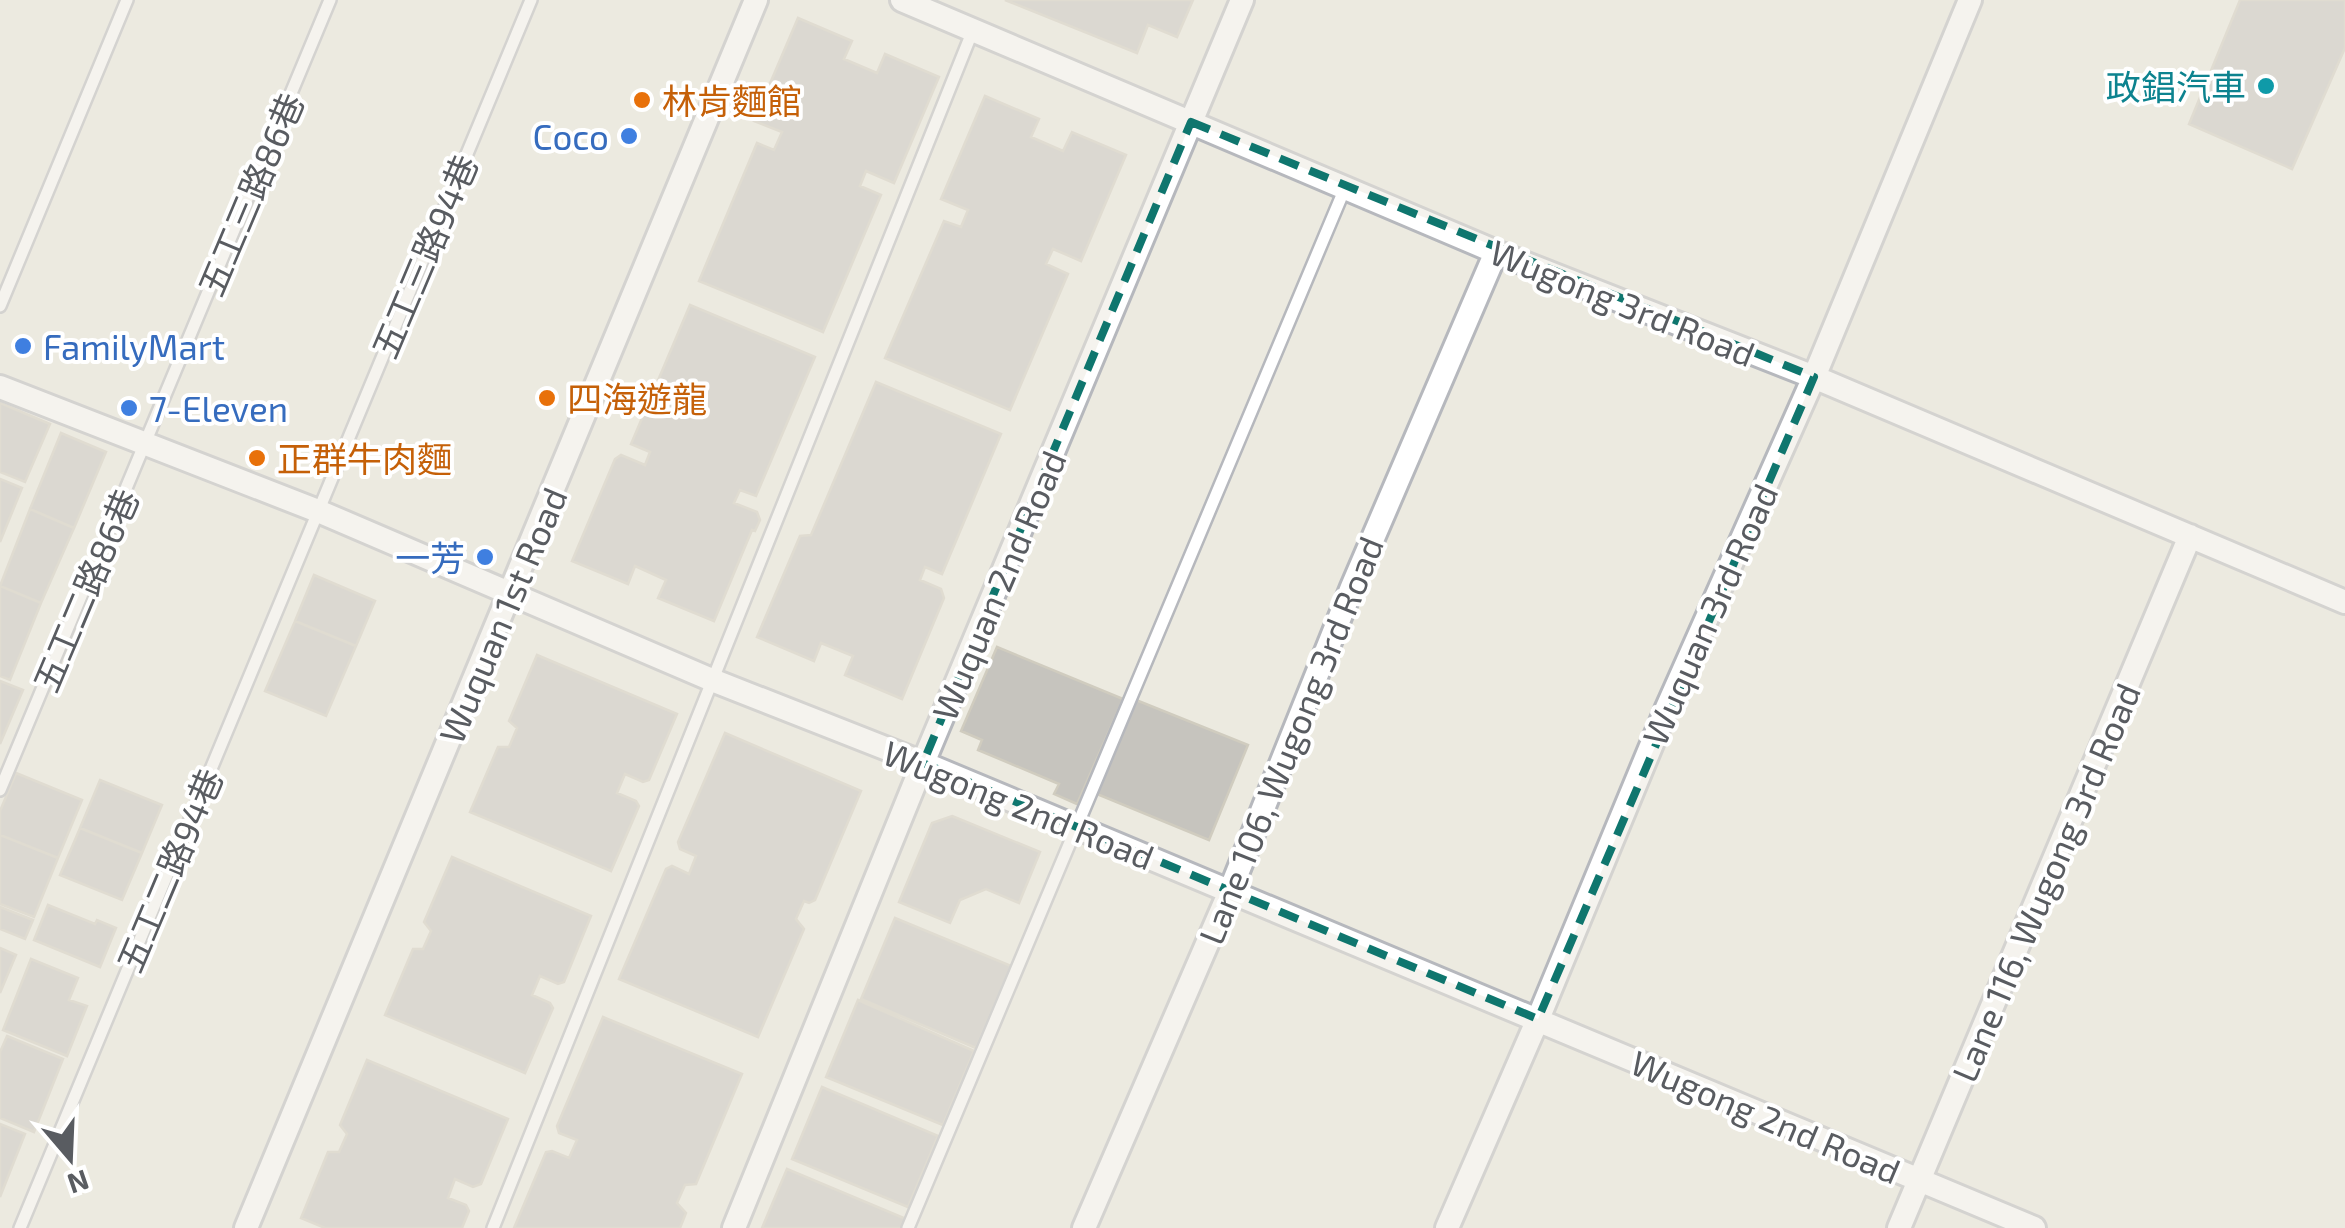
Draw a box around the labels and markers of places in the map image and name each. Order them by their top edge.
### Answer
place label: 政錩汽車 [2106,65,2246,107]
marker: 政錩汽車 [2255,75,2277,97]
place label: 林肯麵館 [662,79,802,121]
marker: 林肯麵館 [631,89,653,111]
place label: Coco [532,115,609,157]
marker: Coco [618,125,640,147]
place label: FamilyMart [43,325,225,367]
marker: FamilyMart [12,335,34,357]
place label: 四海遊龍 [567,377,707,419]
place label: 7-Eleven [149,387,288,429]
marker: 四海遊龍 [536,387,558,409]
marker: 7-Eleven [118,397,140,419]
place label: 正群牛肉麵 [277,437,452,479]
marker: 正群牛肉麵 [246,447,268,469]
place label: 一芳 [395,536,465,578]
marker: 一芳 [474,546,496,568]

